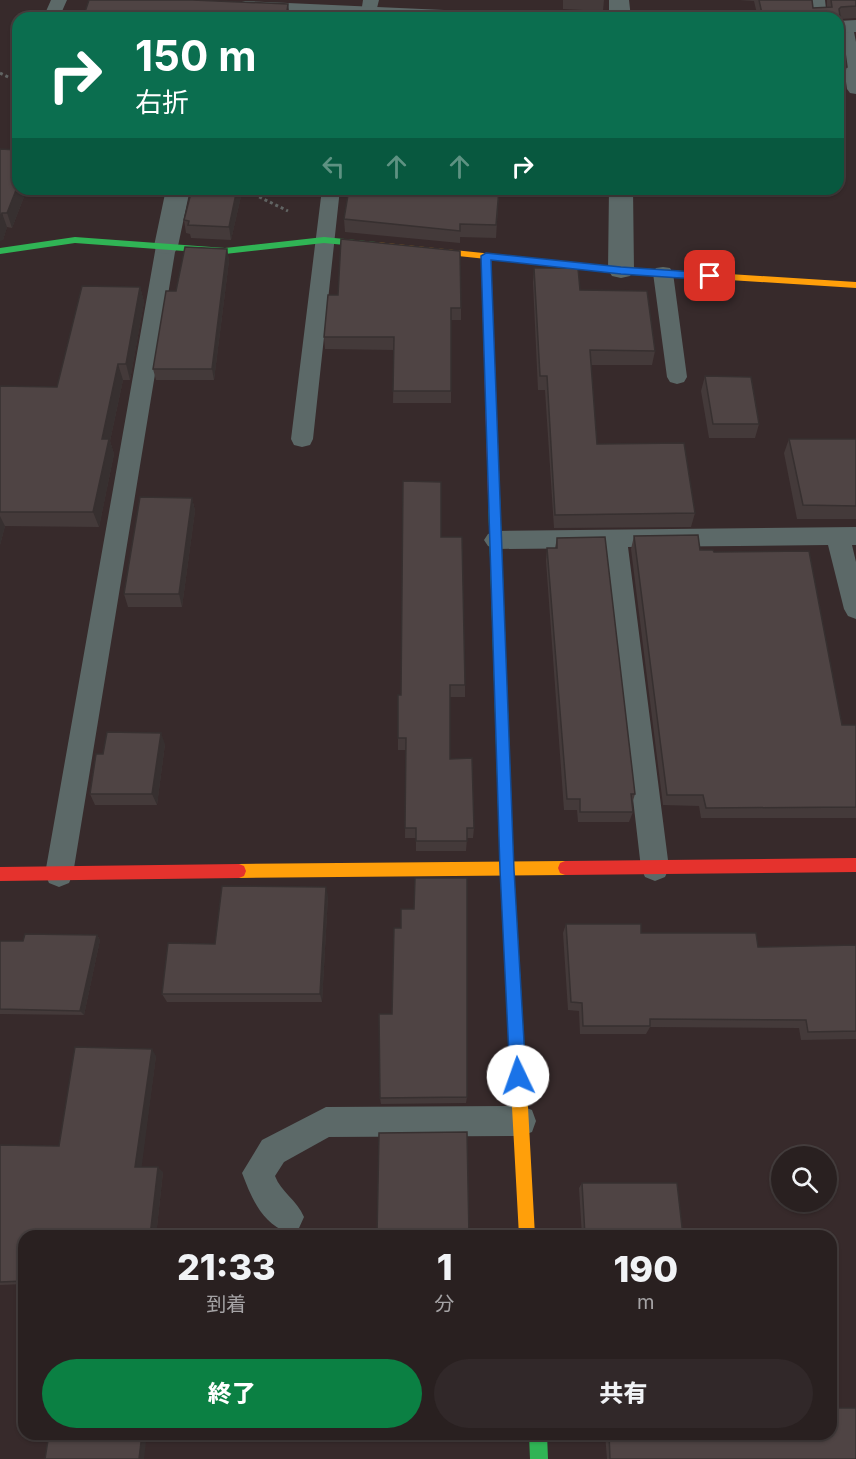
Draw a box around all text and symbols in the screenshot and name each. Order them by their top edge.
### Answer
text: 150 m [135,30,257,81]
icon: right [36,36,114,114]
text: 右折 [135,86,189,119]
icon: left [317,150,350,183]
icon: ahead [380,150,413,183]
icon: ahead [443,150,476,183]
icon: right [506,150,539,183]
pin [684,250,735,301]
icon: arrive [693,259,726,292]
position arrow [486,1044,550,1108]
map controls [771,1146,837,1212]
button: search [771,1146,837,1212]
text: 21:33 [177,1245,276,1289]
text: 1 [437,1245,453,1289]
text: 190 [613,1247,678,1291]
text: m [637,1290,655,1314]
text: 到着 [206,1292,246,1316]
text: 分 [435,1292,455,1316]
button: 終了 [42,1359,422,1428]
button: 共有 [434,1359,813,1428]

